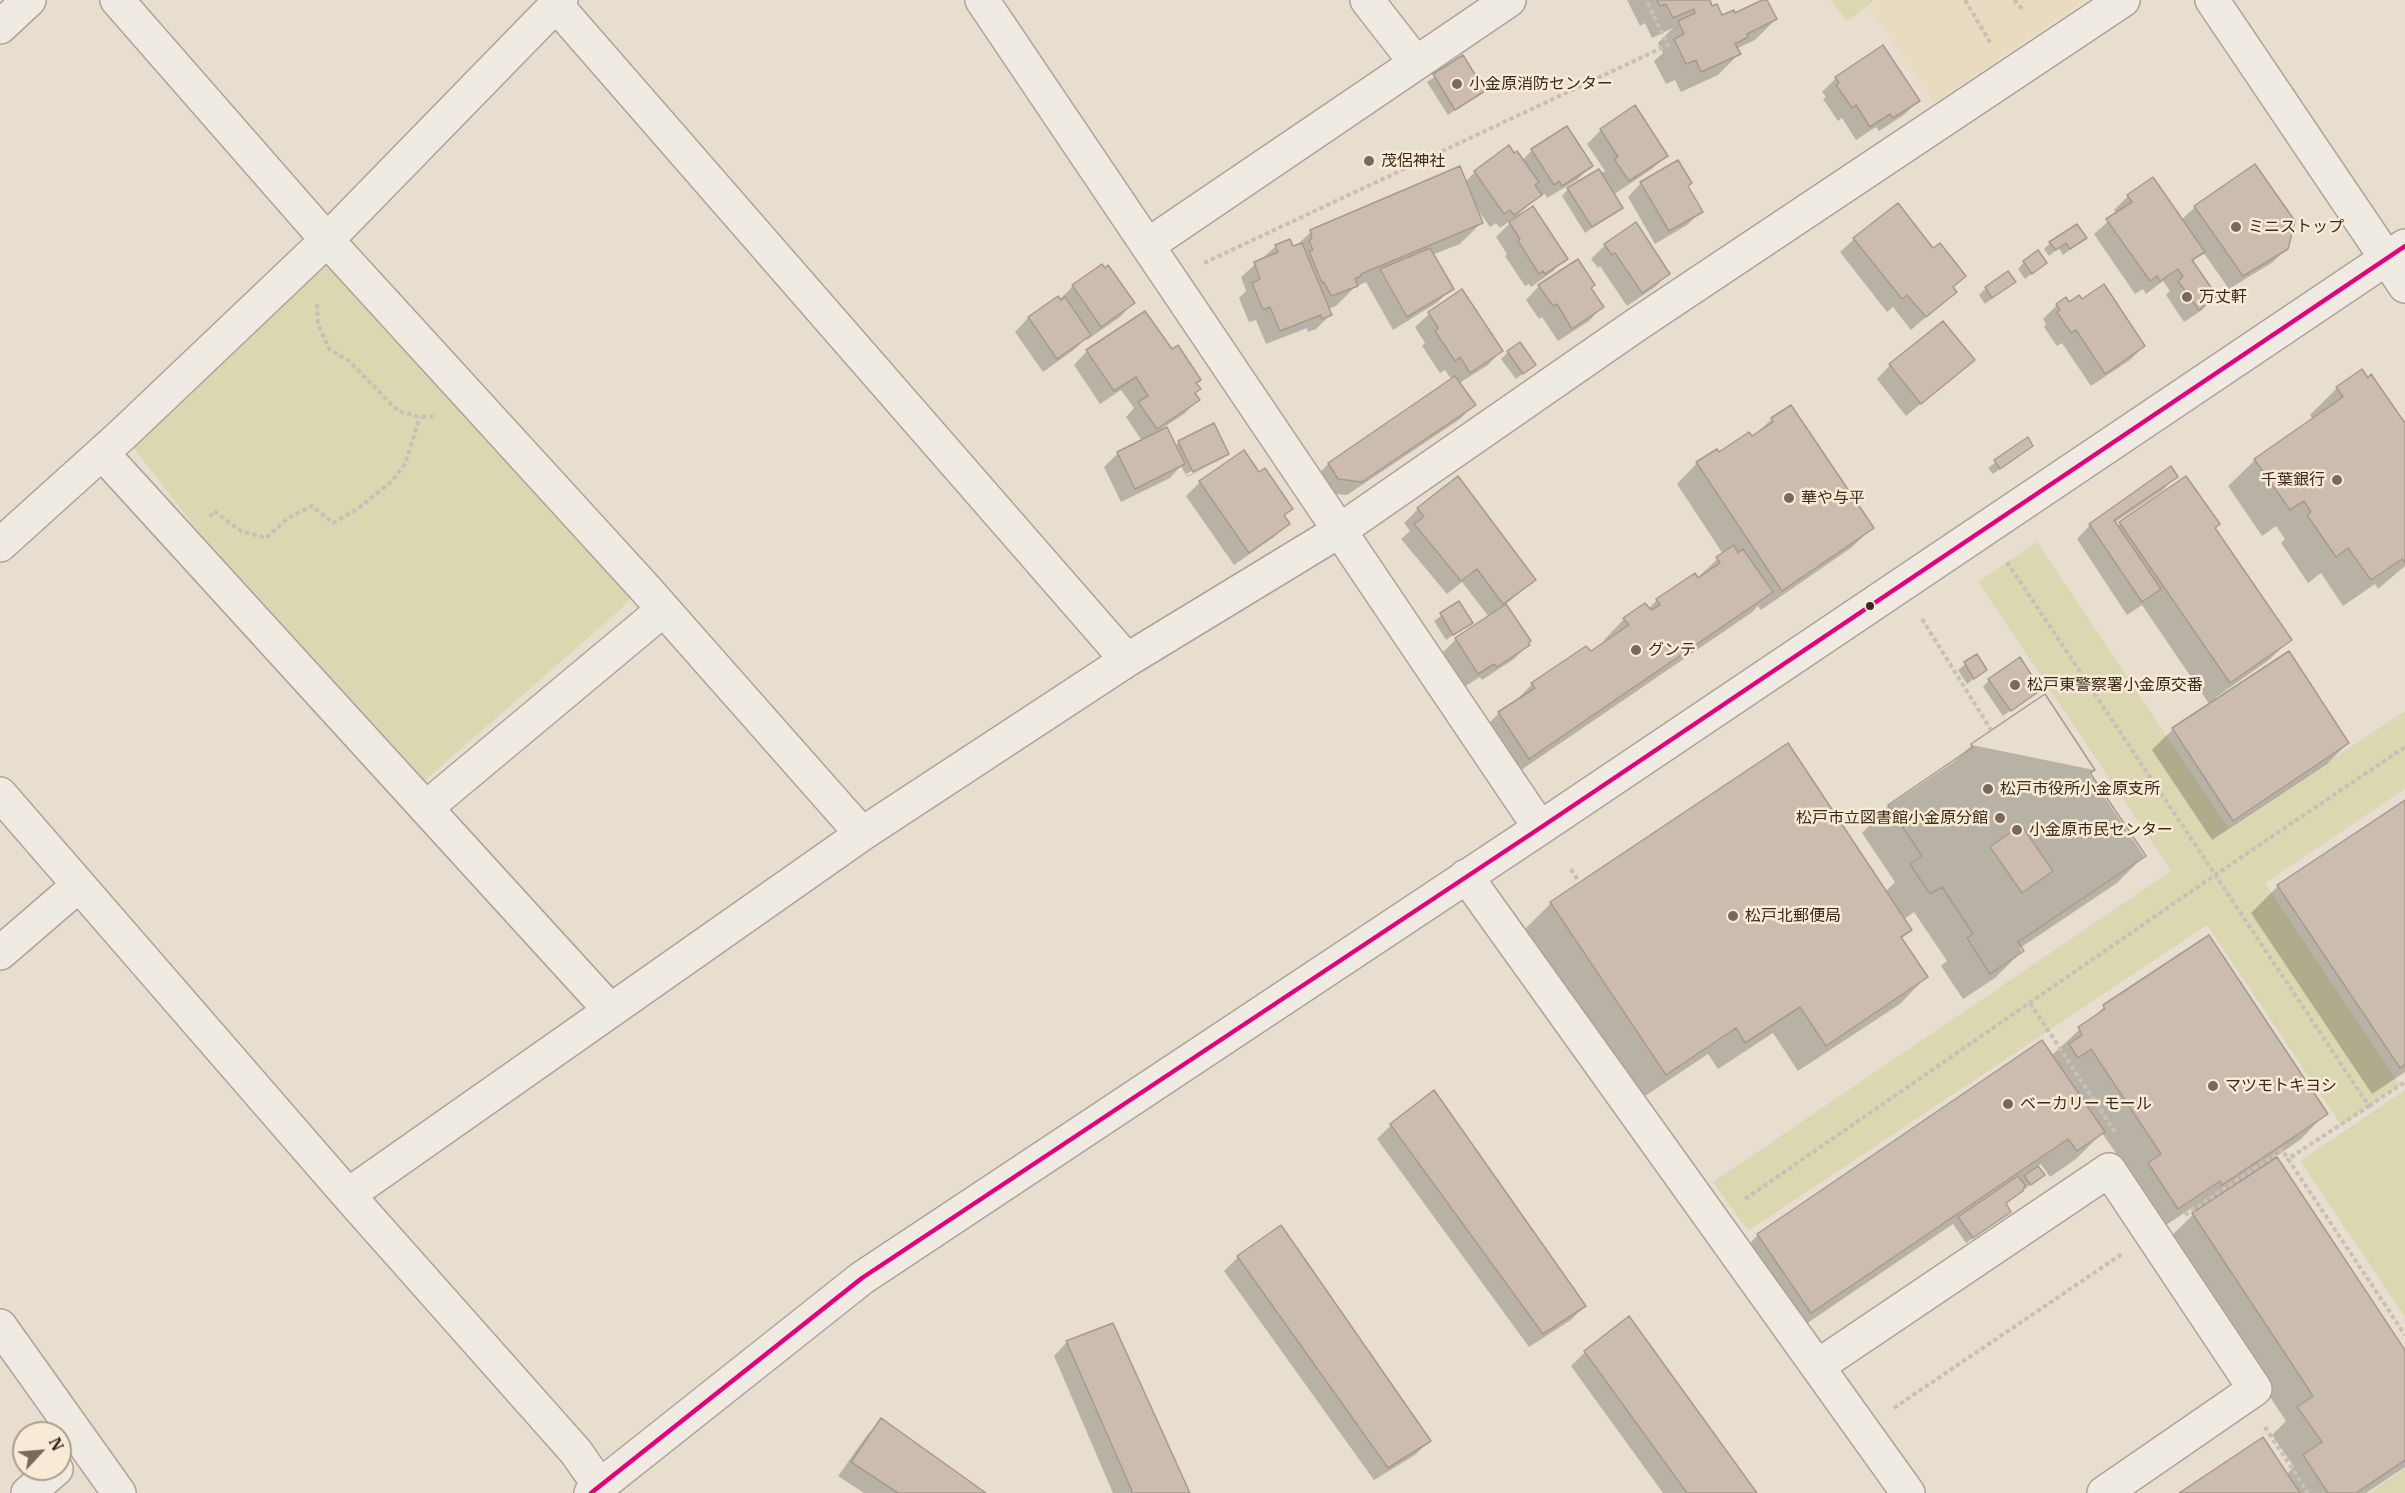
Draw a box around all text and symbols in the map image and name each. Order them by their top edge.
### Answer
place label: 小金原消防センター [1469,74,1613,94]
marker: 小金原消防センター [1450,77,1464,91]
place label: 茂侶神社 [1381,151,1445,171]
marker: 茂侶神社 [1362,154,1376,168]
place label: ミニストップ [2248,217,2344,237]
marker: ミニストップ [2229,220,2243,234]
place label: 万丈軒 [2199,287,2247,307]
marker: 万丈軒 [2180,290,2194,304]
place label: 千葉銀行 [2261,470,2325,490]
marker: 千葉銀行 [2330,473,2344,487]
place label: 華や与平 [1801,488,1865,508]
marker: 華や与平 [1782,491,1796,505]
unlabelled marker [1864,600,1876,612]
place label: グンテ [1648,640,1696,660]
marker: グンテ [1629,643,1643,657]
place label: 松戸東警察署小金原交番 [2027,675,2203,695]
marker: 松戸東警察署小金原交番 [2008,678,2022,692]
place label: 松戸市役所小金原支所 [2000,779,2160,799]
marker: 松戸市役所小金原支所 [1981,782,1995,796]
place label: 松戸市立図書館小金原分館 [1796,808,1988,828]
marker: 松戸市立図書館小金原分館 [1993,811,2007,825]
place label: 小金原市民センター [2029,820,2173,840]
marker: 小金原市民センター [2010,823,2024,837]
place label: 松戸北郵便局 [1745,906,1841,926]
marker: 松戸北郵便局 [1726,909,1740,923]
place label: マツモトキヨシ [2225,1076,2337,1096]
marker: マツモトキヨシ [2206,1079,2220,1093]
place label: ベーカリー モール [2020,1094,2152,1114]
marker: ベーカリー モール [2001,1097,2015,1111]
north arrow [12,1421,72,1481]
text: N [45,1434,68,1454]

